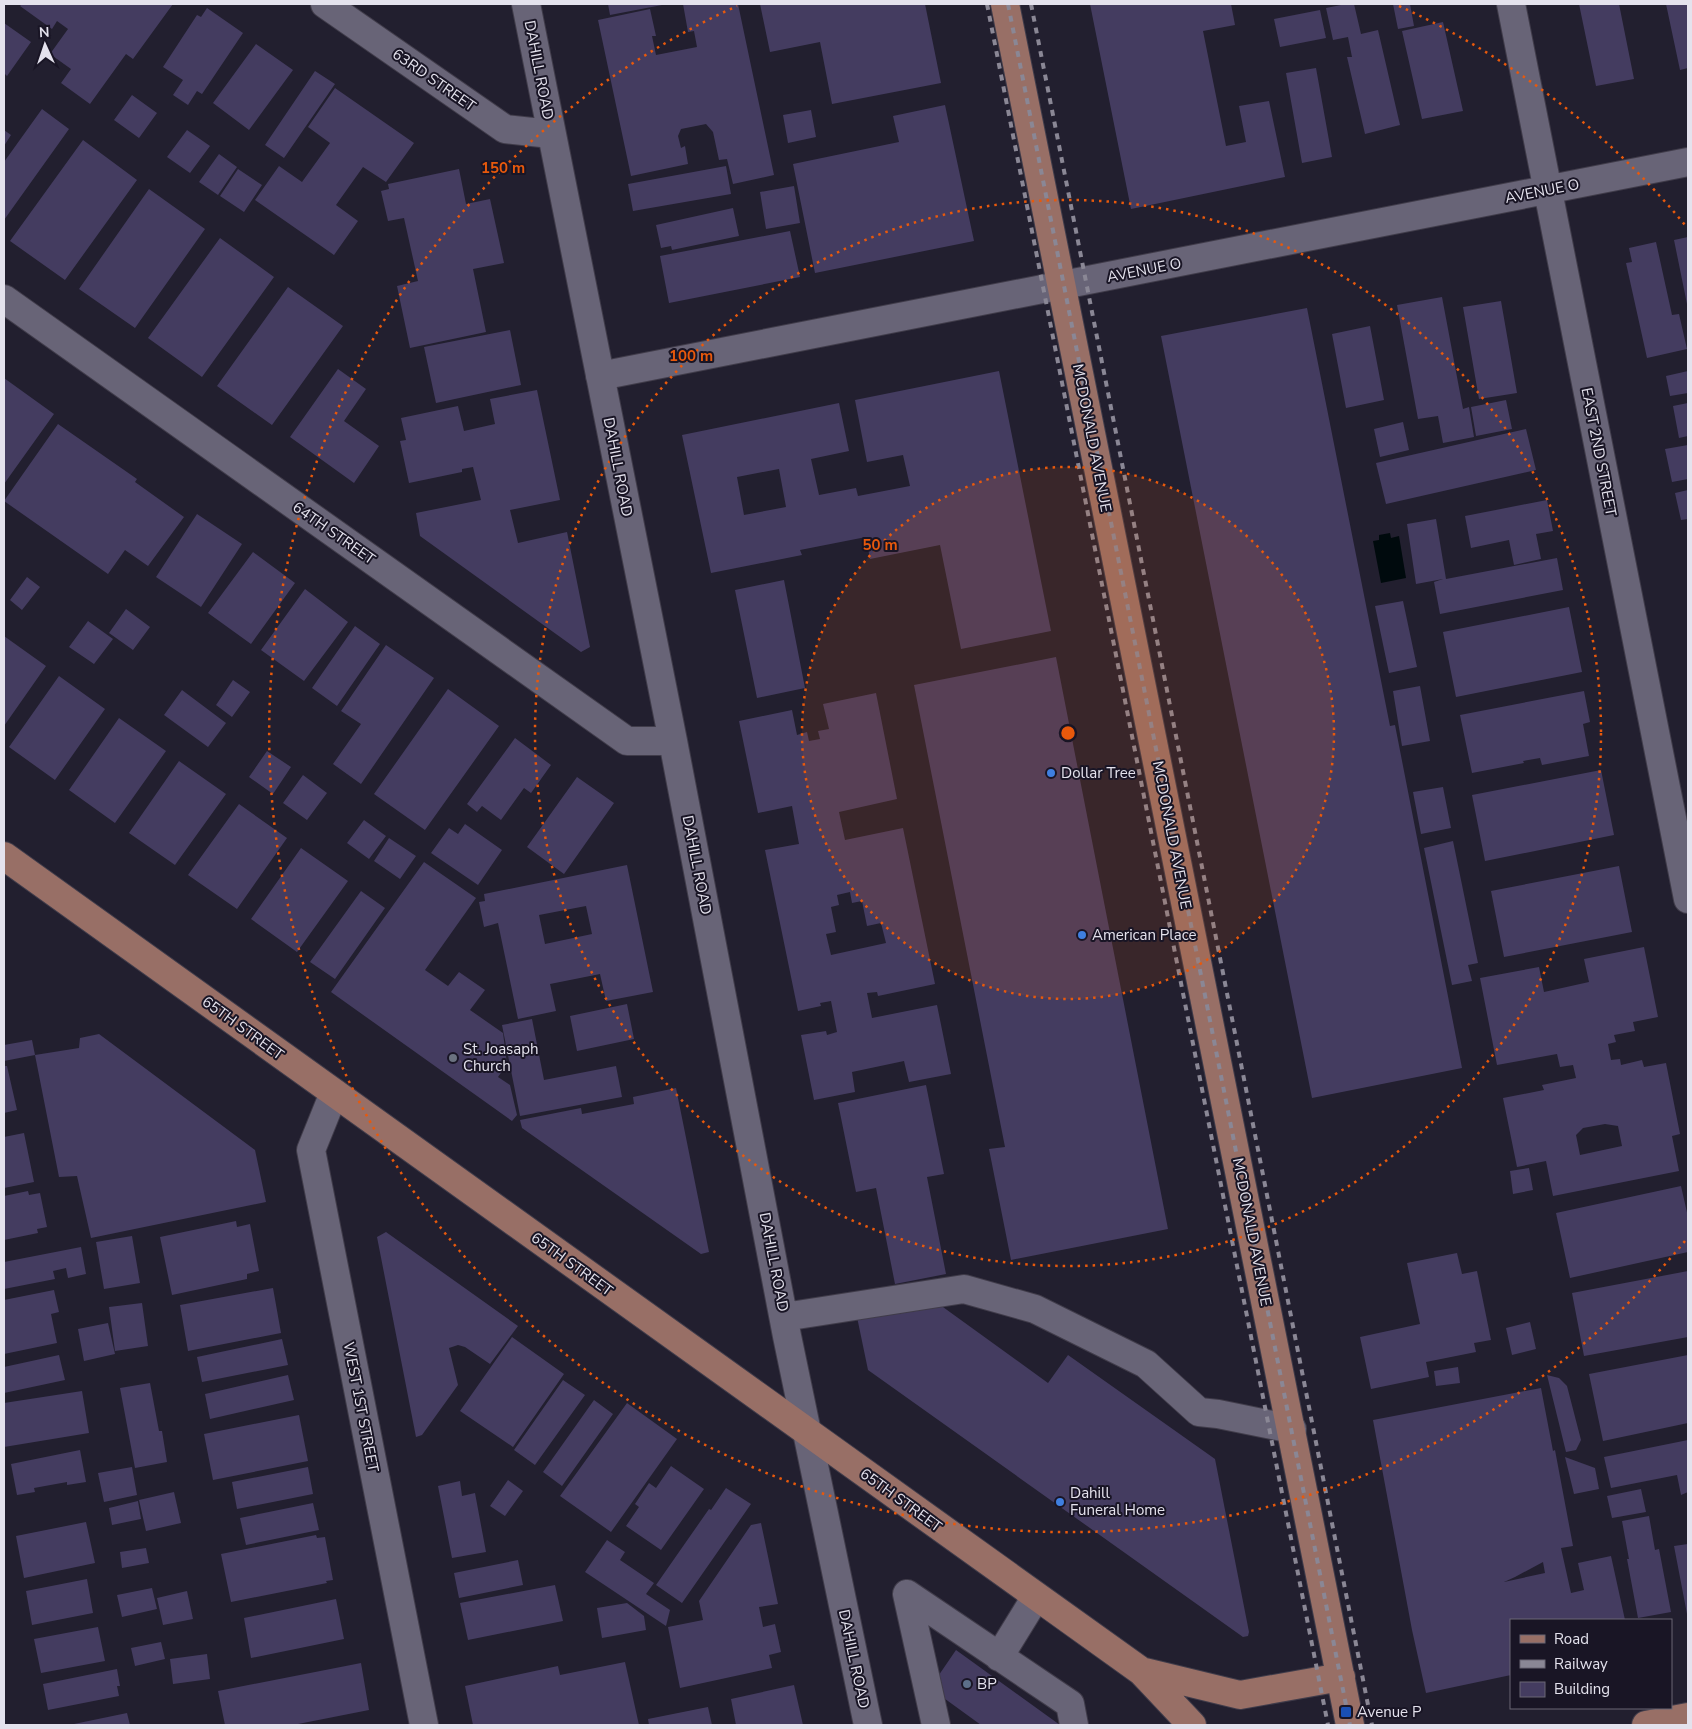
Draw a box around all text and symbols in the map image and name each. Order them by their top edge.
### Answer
street label: DAHILL ROAD [520,19,558,121]
north arrow [20,20,70,70]
text: N [39,23,50,42]
street label: 63RD STREET [388,44,480,116]
text: 150 m [481,158,525,178]
street label: AVENUE O [1503,174,1581,208]
street label: AVENUE O [1105,253,1183,287]
text: 100 m [669,346,713,366]
street label: MCDONALD AVENUE [1068,362,1116,514]
street label: EAST 2ND STREET [1577,386,1621,518]
street label: DAHILL ROAD [599,416,637,518]
street label: 64TH STREET [289,497,379,569]
text: 50 m [862,535,898,555]
centre of rings [1059,724,1077,742]
street label: MCDONALD AVENUE [1148,759,1196,911]
place label: Dollar Tree [1061,763,1136,783]
marker: Dollar Tree [1045,767,1057,779]
street label: DAHILL ROAD [678,814,716,916]
place label: American Place [1092,925,1196,945]
marker: American Place [1076,929,1088,941]
street label: 65TH STREET [198,991,288,1065]
place label: St. Joasaph Church [463,1039,539,1076]
marker: St. Joasaph Church [447,1052,459,1064]
street label: MCDONALD AVENUE [1228,1156,1276,1308]
street label: DAHILL ROAD [755,1211,793,1313]
street label: 65TH STREET [527,1227,617,1301]
street label: WEST 1ST STREET [339,1340,383,1474]
street label: 65TH STREET [856,1463,946,1537]
place label: Dahill Funeral Home [1070,1483,1165,1520]
marker: Dahill Funeral Home [1054,1496,1066,1508]
street label: DAHILL ROAD [834,1608,874,1710]
legend [1510,1619,1672,1709]
text: Road [1554,1629,1589,1649]
text: Railway [1554,1654,1608,1674]
place label: BP [977,1674,997,1694]
marker: BP [961,1678,973,1690]
text: Building [1554,1679,1610,1699]
place label: Avenue P [1357,1702,1422,1722]
marker: Avenue P [1339,1705,1353,1719]

